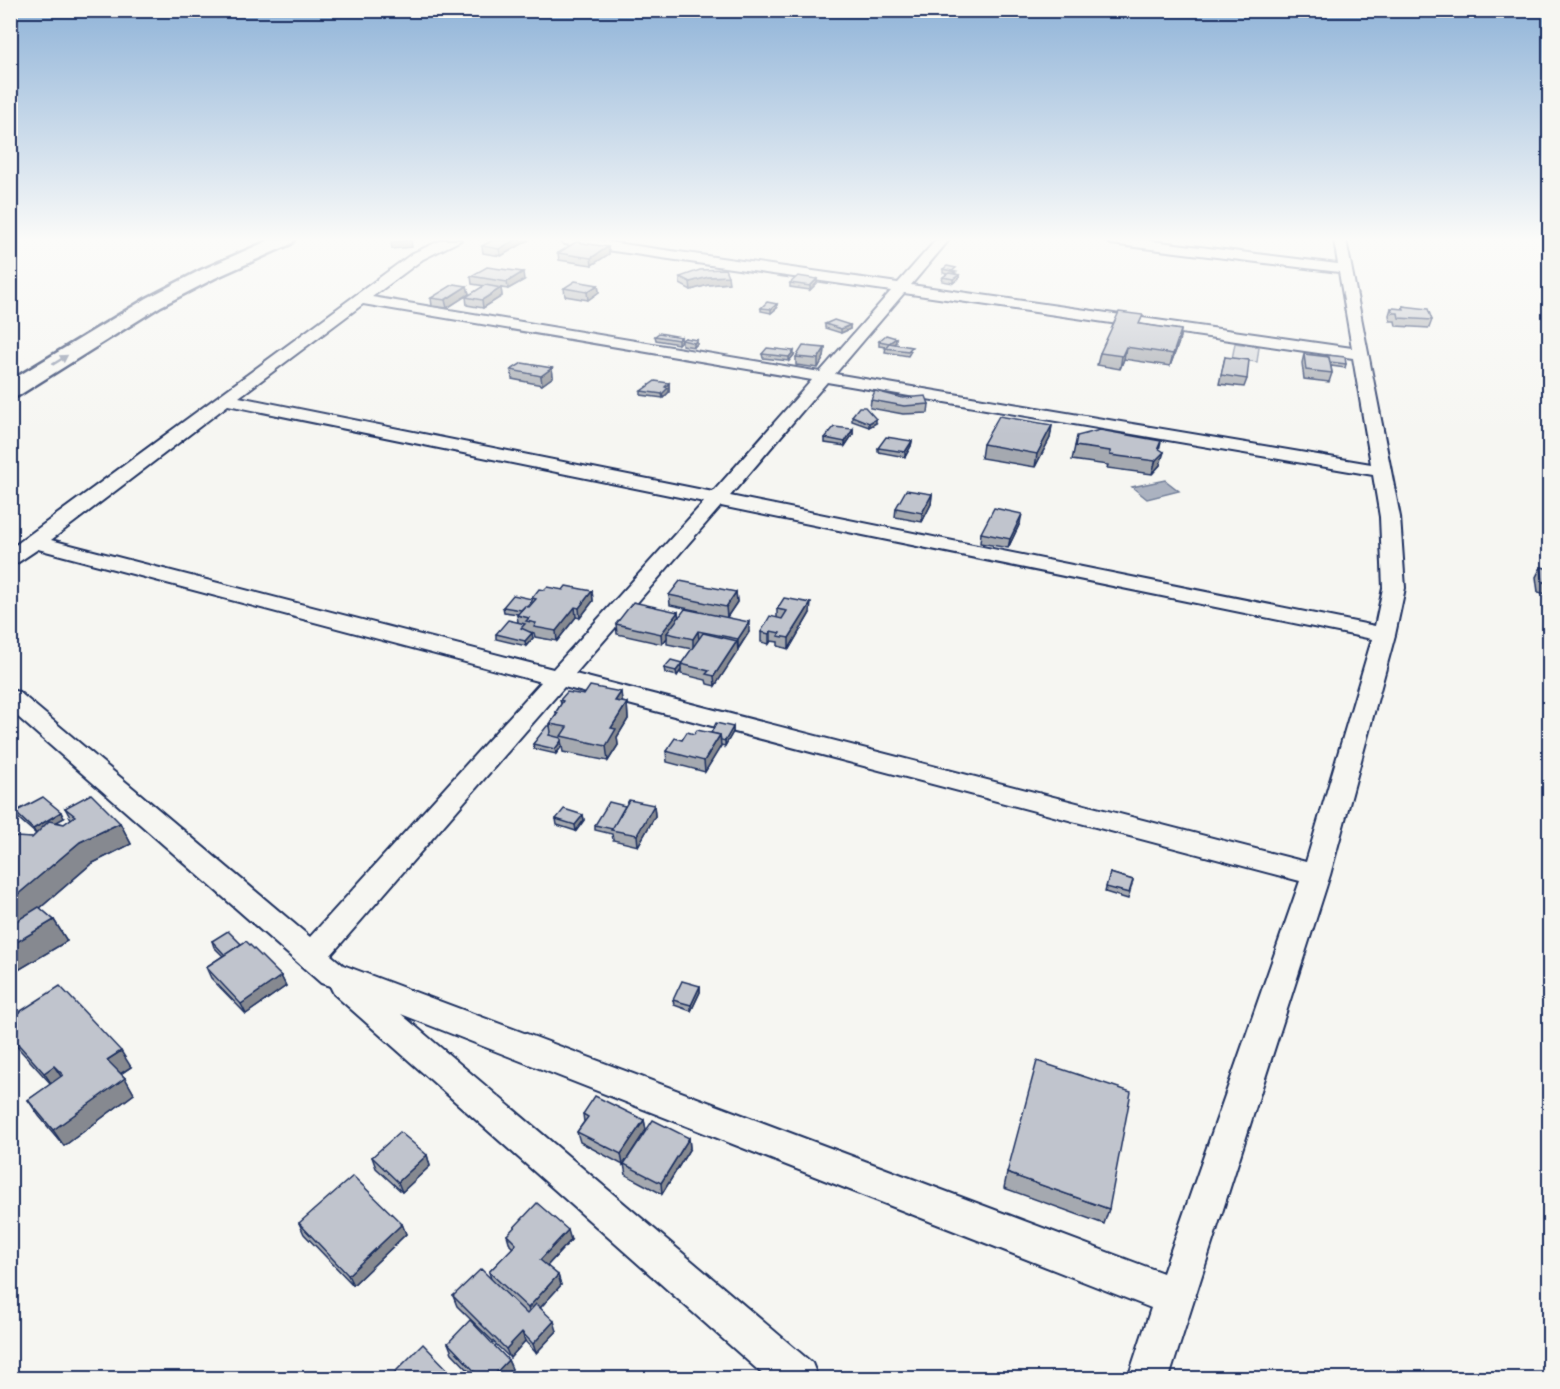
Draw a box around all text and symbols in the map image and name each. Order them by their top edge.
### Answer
one-way arrow [52,355,68,366]

